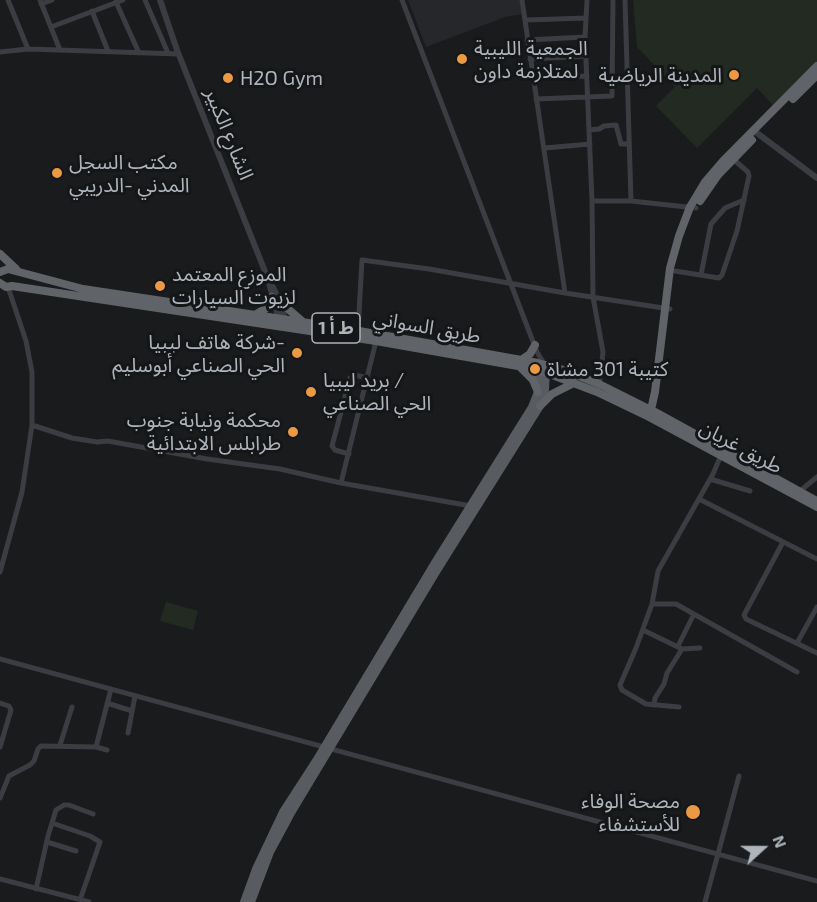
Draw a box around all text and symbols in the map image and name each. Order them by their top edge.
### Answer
place label: الجمعية الليبية لمتلازمة داون [474,36,588,83]
marker: الجمعية الليبية لمتلازمة داون [455,52,469,66]
place label: المدينة الرياضية [599,63,722,87]
place label: H2O Gym [240,66,323,90]
marker: المدينة الرياضية [727,68,741,82]
marker: H2O Gym [221,71,235,85]
street label: الشارع الكبير [200,84,258,184]
place label: مكتب السجل المدني -الدريبي [69,150,190,197]
marker: مكتب السجل المدني -الدريبي [50,166,64,180]
place label: الموزع المعتمد لزيوت السيارات [172,262,296,309]
marker: الموزع المعتمد لزيوت السيارات [153,279,167,293]
street label: طريق السواني [371,306,483,348]
road number: ط أ 1 [312,313,360,343]
place label: شركة هاتف ليبيا- الحي الصناعي أبوسليم [112,330,285,377]
marker: شركة هاتف ليبيا- الحي الصناعي أبوسليم [290,346,304,360]
place label: كتيبة 301 مشاة [547,357,668,381]
marker: كتيبة 301 مشاة [528,362,542,376]
place label: بريد ليبيا / الحي الصناعي [323,368,431,415]
marker: بريد ليبيا / الحي الصناعي [304,385,318,399]
place label: محكمة ونيابة جنوب طرابلس الابتدائية [127,408,281,455]
street label: طريق غريان [695,415,787,479]
marker: محكمة ونيابة جنوب طرابلس الابتدائية [286,425,300,439]
place label: مصحة الوفاء للأستشفاء [581,789,680,836]
marker: مصحة الوفاء للأستشفاء [684,803,702,821]
north arrow [733,818,793,878]
text: N [769,833,791,850]

